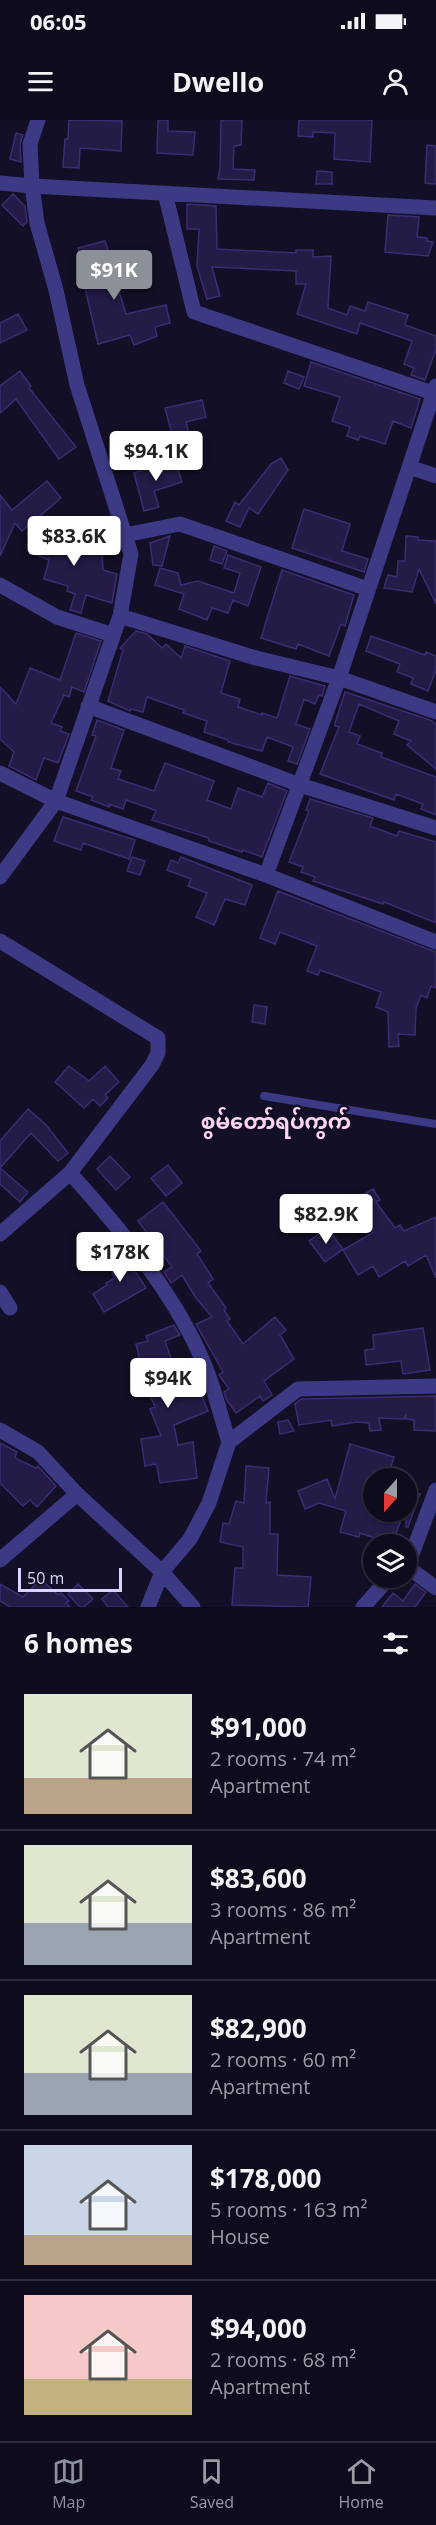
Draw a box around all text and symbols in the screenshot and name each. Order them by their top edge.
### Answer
text: 06:05 [30,6,87,36]
text: Dwello [172,63,264,100]
icon: menu [24,65,57,98]
icon: person [379,65,412,98]
pin: $91K [78,250,150,301]
text: $91K [90,256,138,283]
pin: $94.1K [107,431,205,482]
text: $94.1K [124,437,188,464]
pin: $83.6K [25,516,123,567]
text: $83.6K [42,522,106,549]
district label: စွမ်တော်ရပ်ကွက် [201,1106,351,1139]
pin: $82.9K [277,1194,375,1245]
text: $82.9K [294,1200,358,1227]
pin: $178K [78,1232,162,1283]
text: $178K [90,1238,150,1265]
pin: $94K [132,1358,204,1409]
text: $94K [144,1364,192,1391]
north arrow [363,1468,417,1522]
map controls [363,1468,417,1588]
button: layers [363,1534,417,1588]
scale bar [18,1565,122,1592]
text: 50 m [27,1567,64,1589]
text: 6 homes [24,1625,133,1661]
icon: filters [379,1627,412,1660]
text: $91,000 [210,1709,307,1745]
icon: home [72,1718,144,1790]
text: 2 rooms · 74 m² [210,1745,356,1772]
text: Apartment [210,1772,310,1799]
text: $83,600 [210,1860,307,1896]
icon: home [72,1869,144,1941]
text: 3 rooms · 86 m² [210,1896,356,1923]
text: Apartment [210,1923,310,1950]
text: $82,900 [210,2010,307,2046]
icon: home [72,2019,144,2091]
text: 2 rooms · 60 m² [210,2046,356,2073]
text: Apartment [210,2073,310,2100]
text: $178,000 [210,2160,321,2196]
icon: home [72,2169,144,2241]
text: 5 rooms · 163 m² [210,2196,368,2223]
text: House [210,2223,270,2250]
text: $94,000 [210,2310,307,2346]
icon: home [72,2319,144,2391]
text: 2 rooms · 68 m² [210,2346,356,2373]
text: Apartment [210,2373,310,2400]
tab: Map [52,2455,85,2513]
tab: Saved [190,2455,234,2513]
tab: Home [339,2455,384,2513]

